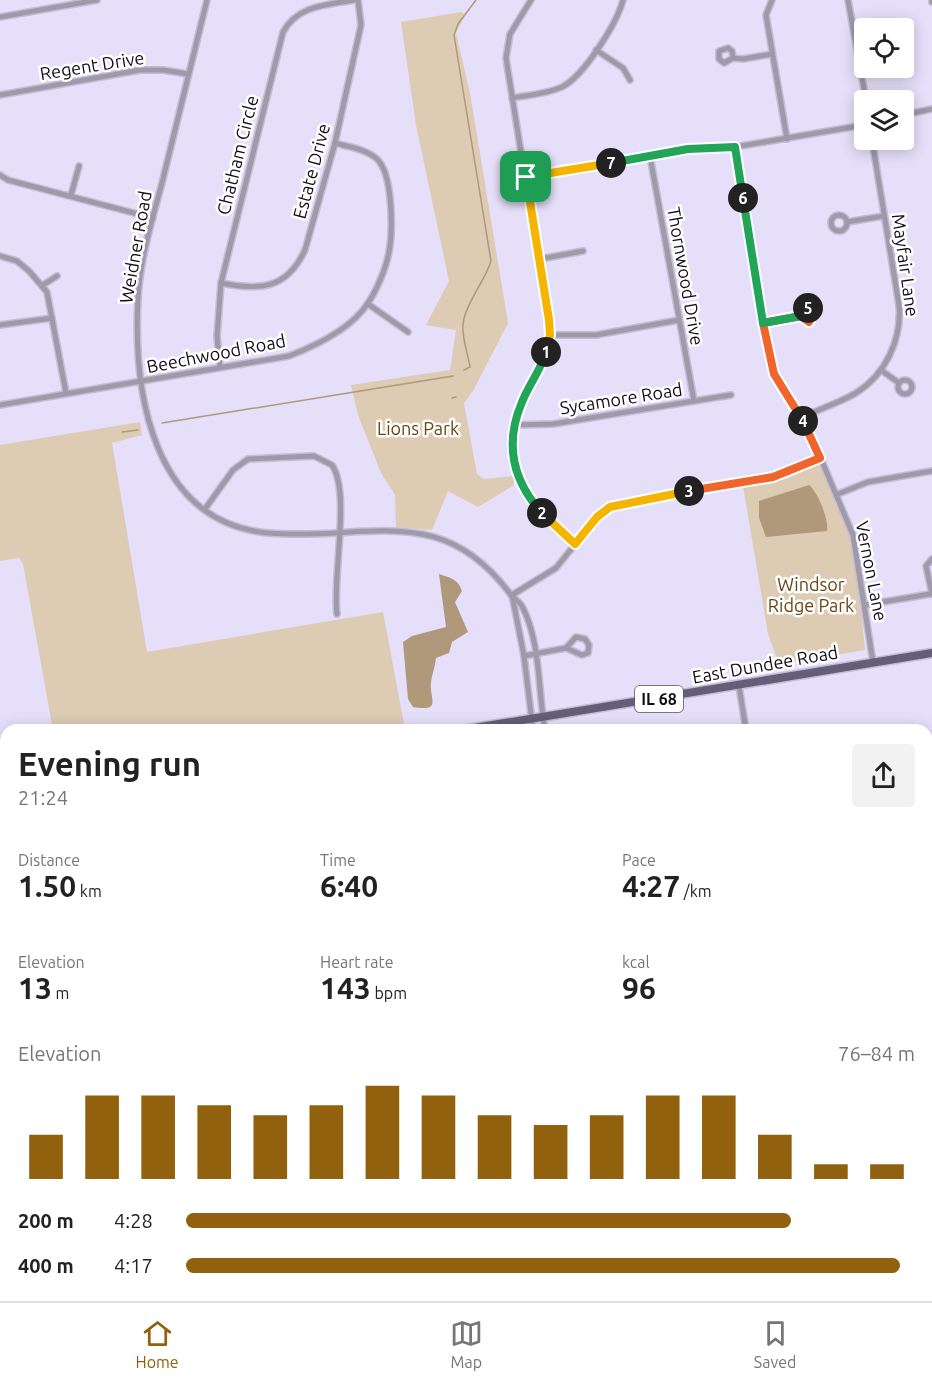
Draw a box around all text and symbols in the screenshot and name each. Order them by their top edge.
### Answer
map controls [854,18,914,150]
button: locate [854,18,914,78]
street label: Regent Drive [38,47,146,83]
button: layers [854,90,914,150]
street label: Chatham Circle [213,93,261,217]
street label: Estate Drive [289,121,333,221]
pin: 7 [596,148,626,178]
pin [500,151,551,202]
text: 7 [606,154,616,172]
icon: arrive [509,160,542,193]
pin: 6 [728,183,758,213]
street label: Weidner Road [115,189,155,305]
text: 6 [738,189,748,207]
street label: Thornwood Drive [664,205,708,347]
street label: Mayfair Lane [889,212,923,318]
pin: 5 [793,293,823,323]
text: 5 [803,299,813,317]
street label: Beechwood Road [145,330,287,376]
pin: 1 [531,337,561,367]
text: 1 [541,343,551,361]
street label: Sycamore Road [558,378,684,418]
pin: 4 [788,406,818,436]
text: 4 [798,412,808,430]
park label: Lions Park [377,418,459,438]
pin: 3 [674,476,704,506]
text: 3 [684,482,694,500]
pin: 2 [527,498,557,528]
text: 2 [537,504,547,522]
street label: Vernon Lane [853,519,891,623]
park label: Windsor Ridge Park [768,574,854,615]
street label: East Dundee Road [691,641,839,687]
road number: IL 68 [635,686,683,712]
button: share [852,744,915,807]
text: Evening run [18,745,201,782]
text: 21:24 [18,786,68,809]
text: Distance [18,851,80,869]
text: Time [320,851,356,869]
text: Pace [622,851,656,869]
text: 1.50 [18,869,76,903]
text: 6:40 [320,869,378,903]
text: 4:27 [622,869,680,903]
text: km [76,882,102,900]
text: /km [680,882,712,900]
text: Elevation [18,953,85,971]
text: Heart rate [320,953,394,971]
text: kcal [622,953,650,971]
text: 13 [18,971,52,1005]
text: 143 [320,971,371,1005]
text: 96 [622,971,656,1005]
text: m [52,984,69,1002]
text: bpm [371,984,407,1002]
text: Elevation [18,1042,101,1065]
text: 76–84 m [838,1042,915,1065]
text: 200 m [18,1209,74,1232]
text: 4:28 [114,1209,153,1232]
text: 400 m [18,1254,74,1277]
text: 4:17 [114,1254,153,1277]
tab: Home [136,1317,179,1371]
tab: Map [450,1317,483,1371]
tab: Saved [754,1317,796,1371]

